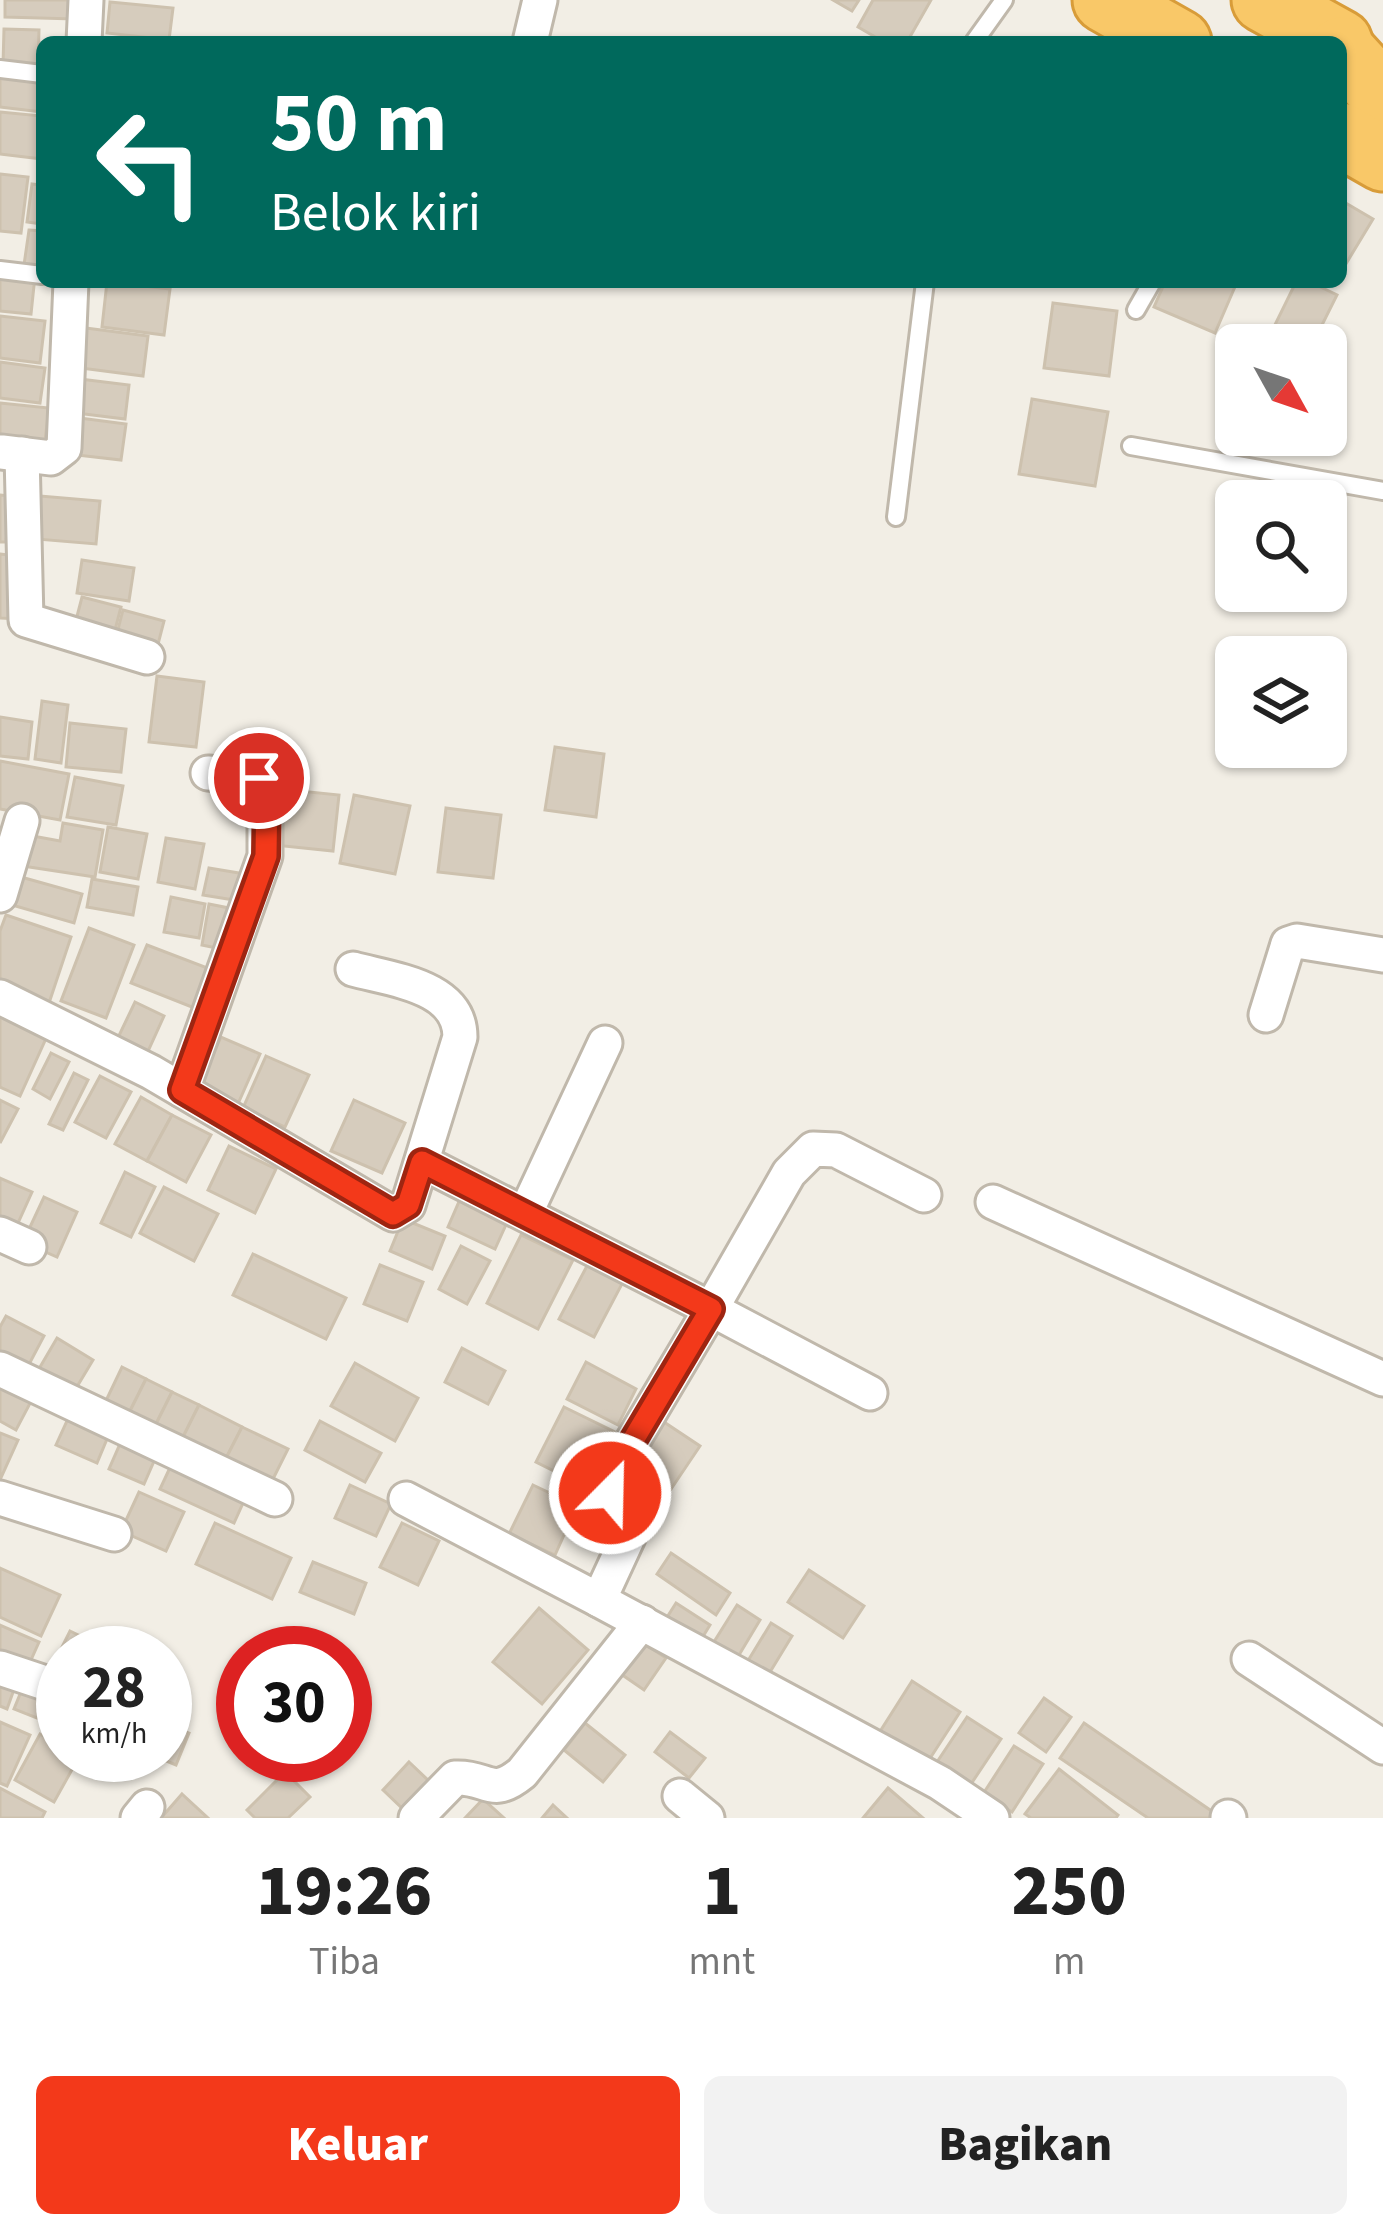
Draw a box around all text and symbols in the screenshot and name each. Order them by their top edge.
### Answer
text: 50 m [270,64,448,184]
icon: left [72,84,228,240]
text: Belok kiri [270,175,481,252]
north arrow [1215,324,1347,456]
map controls [1215,324,1347,768]
button: search [1215,480,1347,612]
button: layers [1215,636,1347,768]
pin [208,727,310,829]
icon: arrive [226,745,292,811]
position arrow [547,1430,673,1556]
speed limit sign: 30 [216,1626,372,1782]
text: 28 [82,1646,146,1731]
text: km/h [81,1712,147,1755]
text: 19:26 [256,1840,432,1943]
text: 1 [703,1840,741,1943]
text: 250 [1011,1840,1127,1943]
text: Tiba [309,1934,380,1990]
text: mnt [688,1934,755,1990]
text: m [1053,1934,1085,1990]
button: Keluar [36,2076,680,2214]
button: Bagikan [704,2076,1347,2214]

